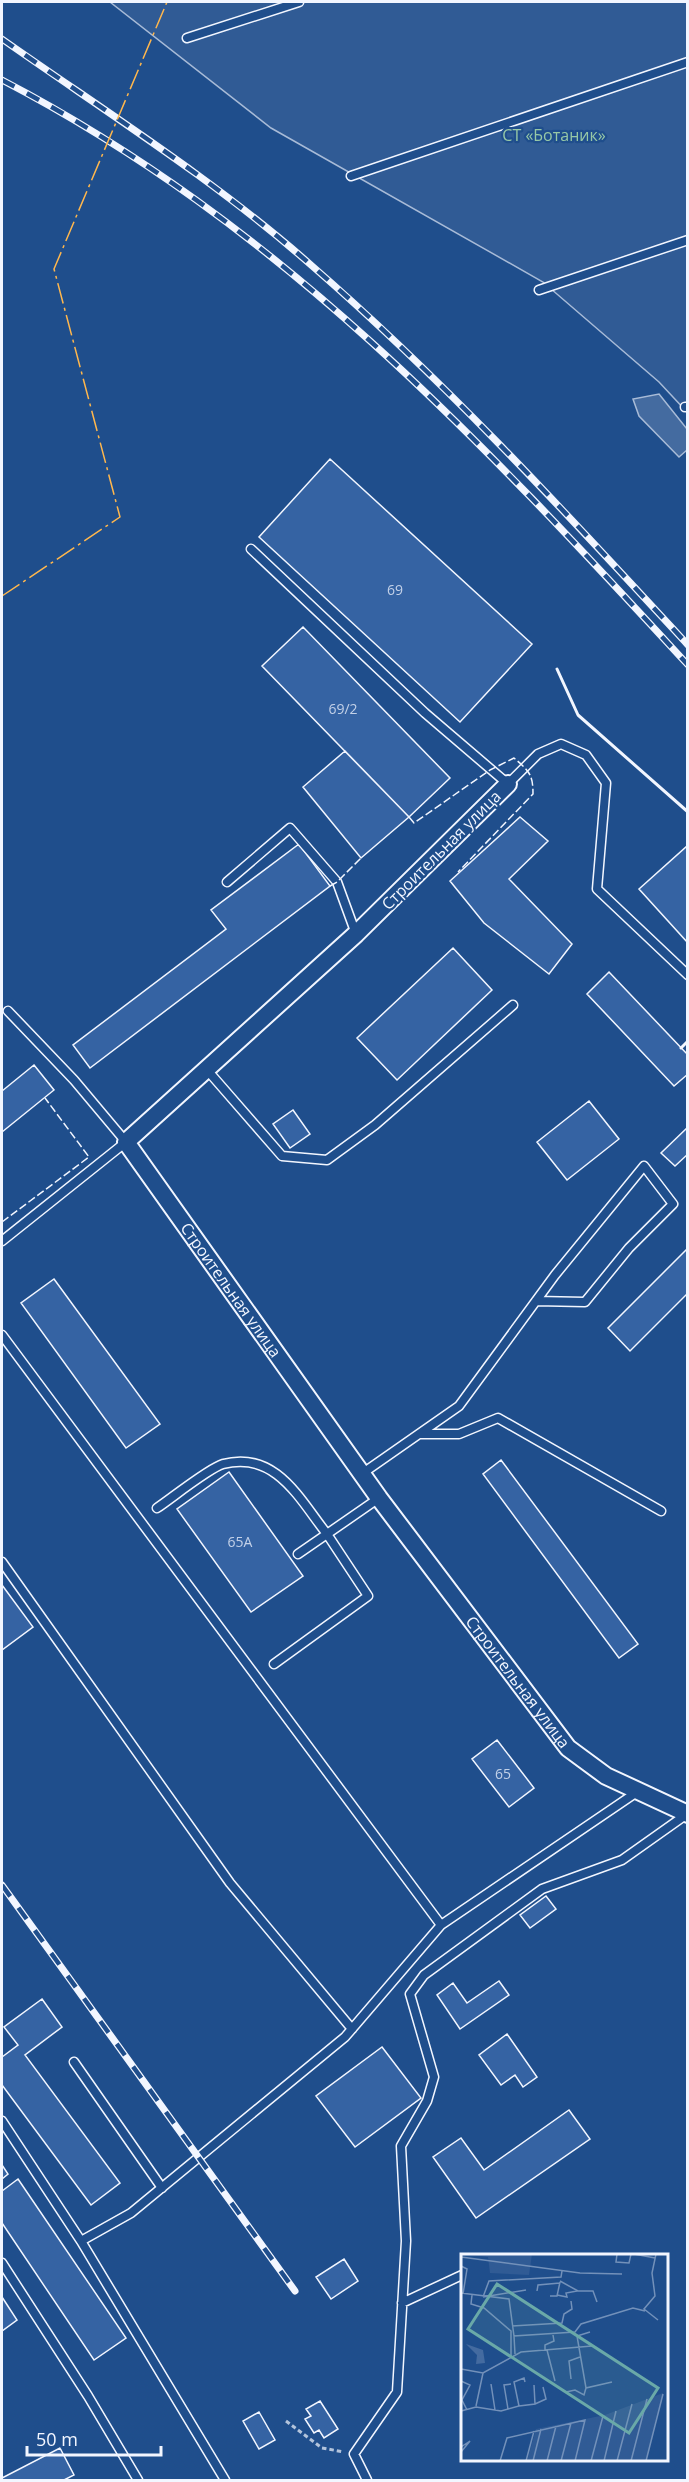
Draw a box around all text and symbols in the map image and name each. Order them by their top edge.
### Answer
park label: СТ «Ботаник» [502,124,606,146]
house number: 69 [387,580,403,599]
house number: 69/2 [328,699,358,718]
street label: Строительная улица [376,785,506,915]
street label: Строительная улица [176,1218,287,1362]
house number: 65А [228,1532,253,1551]
street label: Строительная улица [461,1611,575,1753]
house number: 65 [495,1764,511,1783]
inset map [461,2254,668,2461]
scale bar [27,2419,160,2457]
text: 50 m [36,2427,78,2451]

